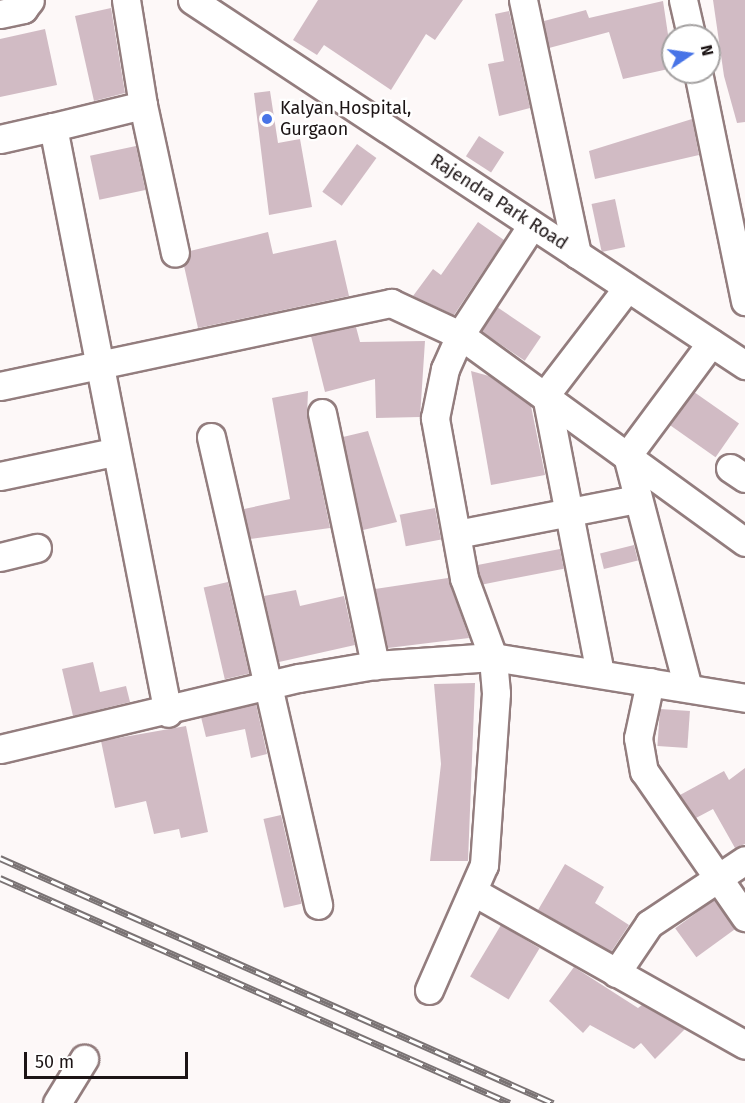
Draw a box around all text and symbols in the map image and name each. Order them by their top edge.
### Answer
north arrow [661,24,721,84]
text: N [697,43,718,58]
place label: Kalyan Hospital, Gurgaon [280,98,411,140]
marker: Kalyan Hospital, Gurgaon [258,110,276,128]
street label: Rajendra Park Road [426,150,572,254]
scale bar [27,1040,190,1078]
text: 50 m [35,1051,74,1073]

